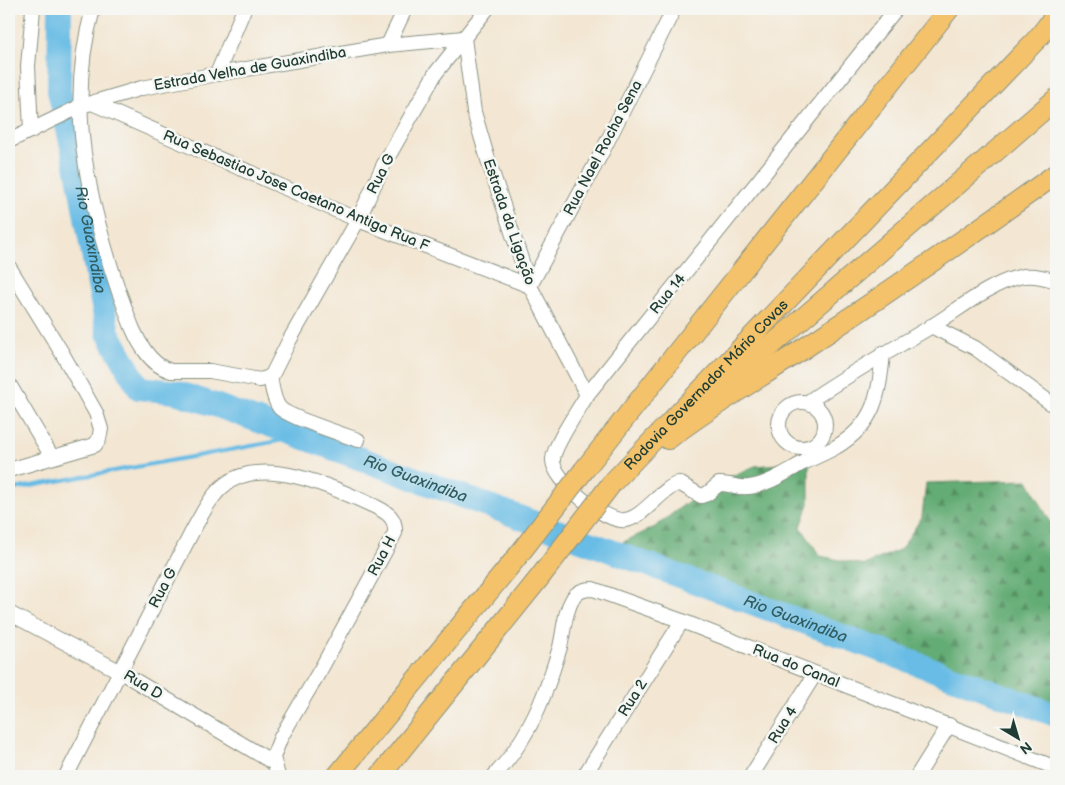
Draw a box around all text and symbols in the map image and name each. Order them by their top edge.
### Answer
street label: Estrada Velha de Guaxindiba [152,43,348,95]
street label: Rua Nael Rocha Sena [559,77,647,219]
street label: Rua Sebastiao Jose Caetano Antiga Rua F [160,126,432,256]
street label: Rua G [363,151,399,197]
street label: Estrada da Ligação [478,156,540,288]
water label: Rio Guaxindiba [71,184,110,295]
street label: Rua 14 [646,270,690,318]
street label: Rodovia Governador Mário Covas [620,295,793,474]
water label: Rio Guaxindiba [361,451,470,507]
street label: Rua H [364,533,400,579]
street label: Rua G [145,565,181,611]
water label: Rio Guaxindiba [741,591,850,647]
street label: Rua do Canal [750,640,842,692]
street label: Rua D [120,666,166,704]
street label: Rua 2 [614,676,652,720]
street label: Rua 4 [764,703,802,747]
north arrow [992,712,1042,762]
text: N [1016,738,1035,758]

